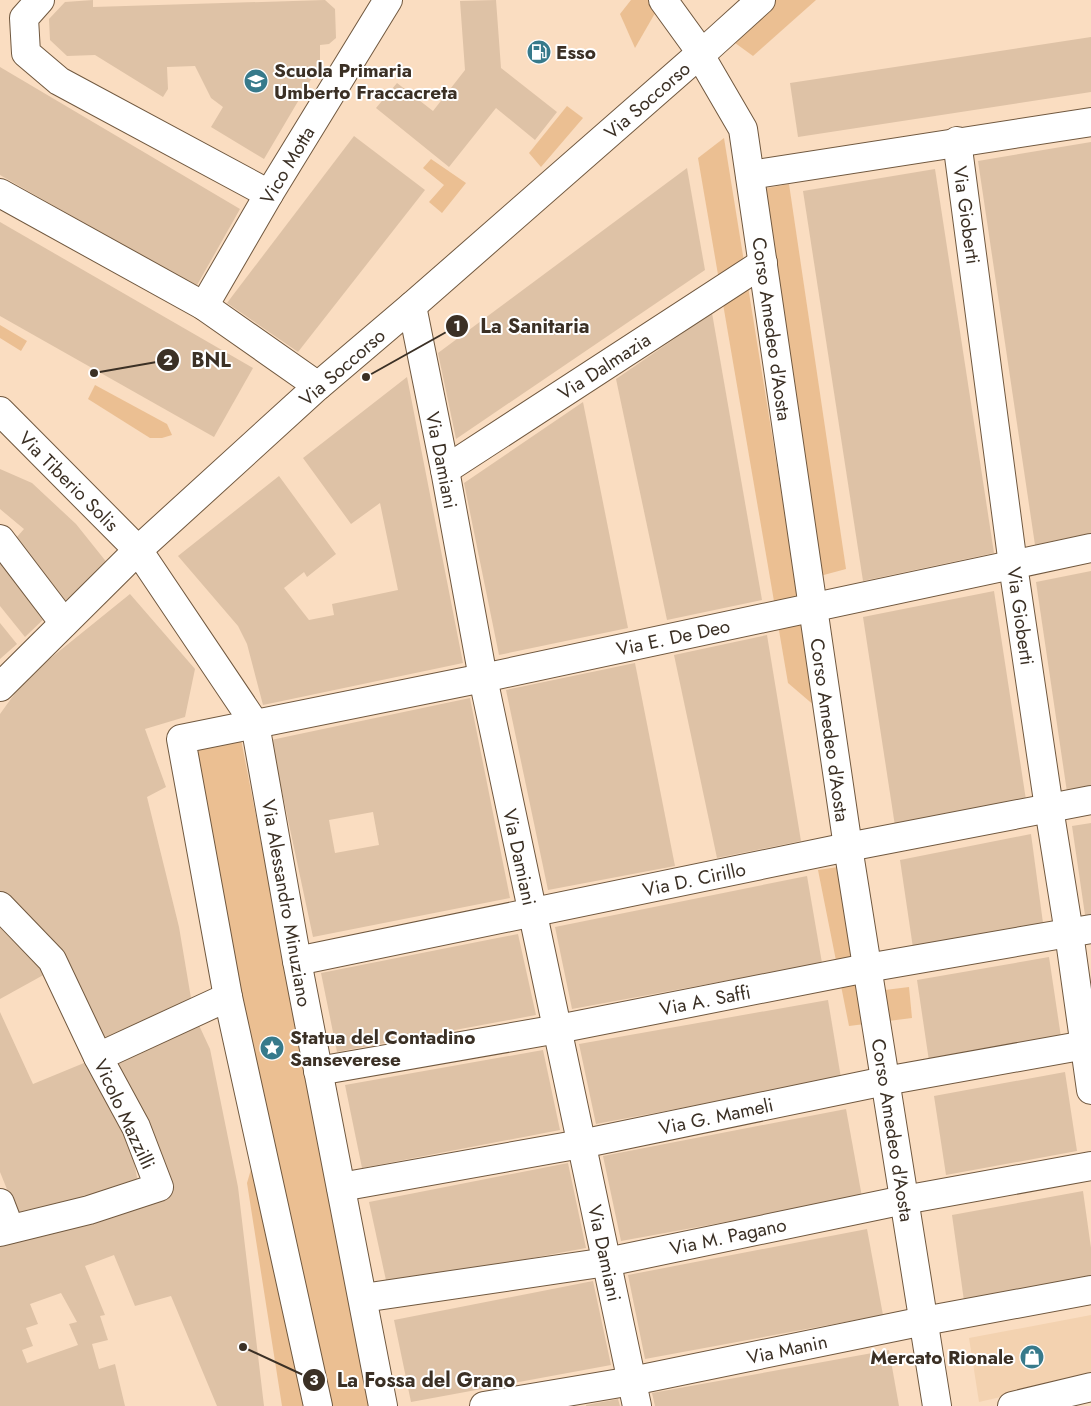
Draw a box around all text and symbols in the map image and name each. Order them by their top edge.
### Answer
fuel station icon: Esso [526,39,552,65]
place label: Esso [556,39,596,66]
street label: Via Soccorso [598,55,696,145]
place label: Scuola Primaria Umberto Fraccacreta [274,57,458,106]
school or university icon: Scuola Primaria Umberto Fraccacreta [243,68,269,94]
street label: Vico Motta [254,121,321,209]
street label: Via Gioberti [946,164,987,266]
street label: Corso Amedeo d'Aosta [745,236,798,423]
callout: La Sanitaria [445,308,599,343]
text: La Sanitaria [480,312,590,341]
text: 1 [453,315,461,337]
street label: Via Soccorso [293,322,391,412]
street label: Via Dalmazia [553,326,656,406]
callout: BNL [156,342,241,377]
text: BNL [191,346,231,375]
text: 2 [163,349,173,371]
street label: Via Damiani [419,409,464,511]
street label: Via Tiberio Solis [12,425,125,538]
street label: Via Gioberti [1000,565,1041,667]
street label: Via E. De Deo [614,612,732,663]
street label: Corso Amedeo d'Aosta [803,637,856,824]
street label: Via Alessandro Minuziano [255,797,318,1009]
street label: Via Damiani [496,806,543,908]
street label: Via D. Cirillo [640,855,748,904]
street label: Via A. Saffi [657,978,753,1023]
place label: Statua del Contadino Sanseverese [290,1024,475,1073]
place icon: Statua del Contadino Sanseverese [259,1035,285,1061]
street label: Corso Amedeo d'Aosta [865,1037,920,1224]
street label: Vicolo Mazzilli [87,1055,162,1174]
street label: Via G. Mameli [656,1091,776,1142]
street label: Via Damiani [581,1202,628,1304]
street label: Via M. Pagano [667,1211,789,1262]
street label: Via Manin [744,1328,830,1371]
place label: Mercato Rionale [870,1344,1014,1371]
shop icon: Mercato Rionale [1019,1344,1045,1370]
callout: La Fossa del Grano [302,1362,525,1397]
text: La Fossa del Grano [337,1366,515,1395]
text: 3 [309,1369,319,1391]

